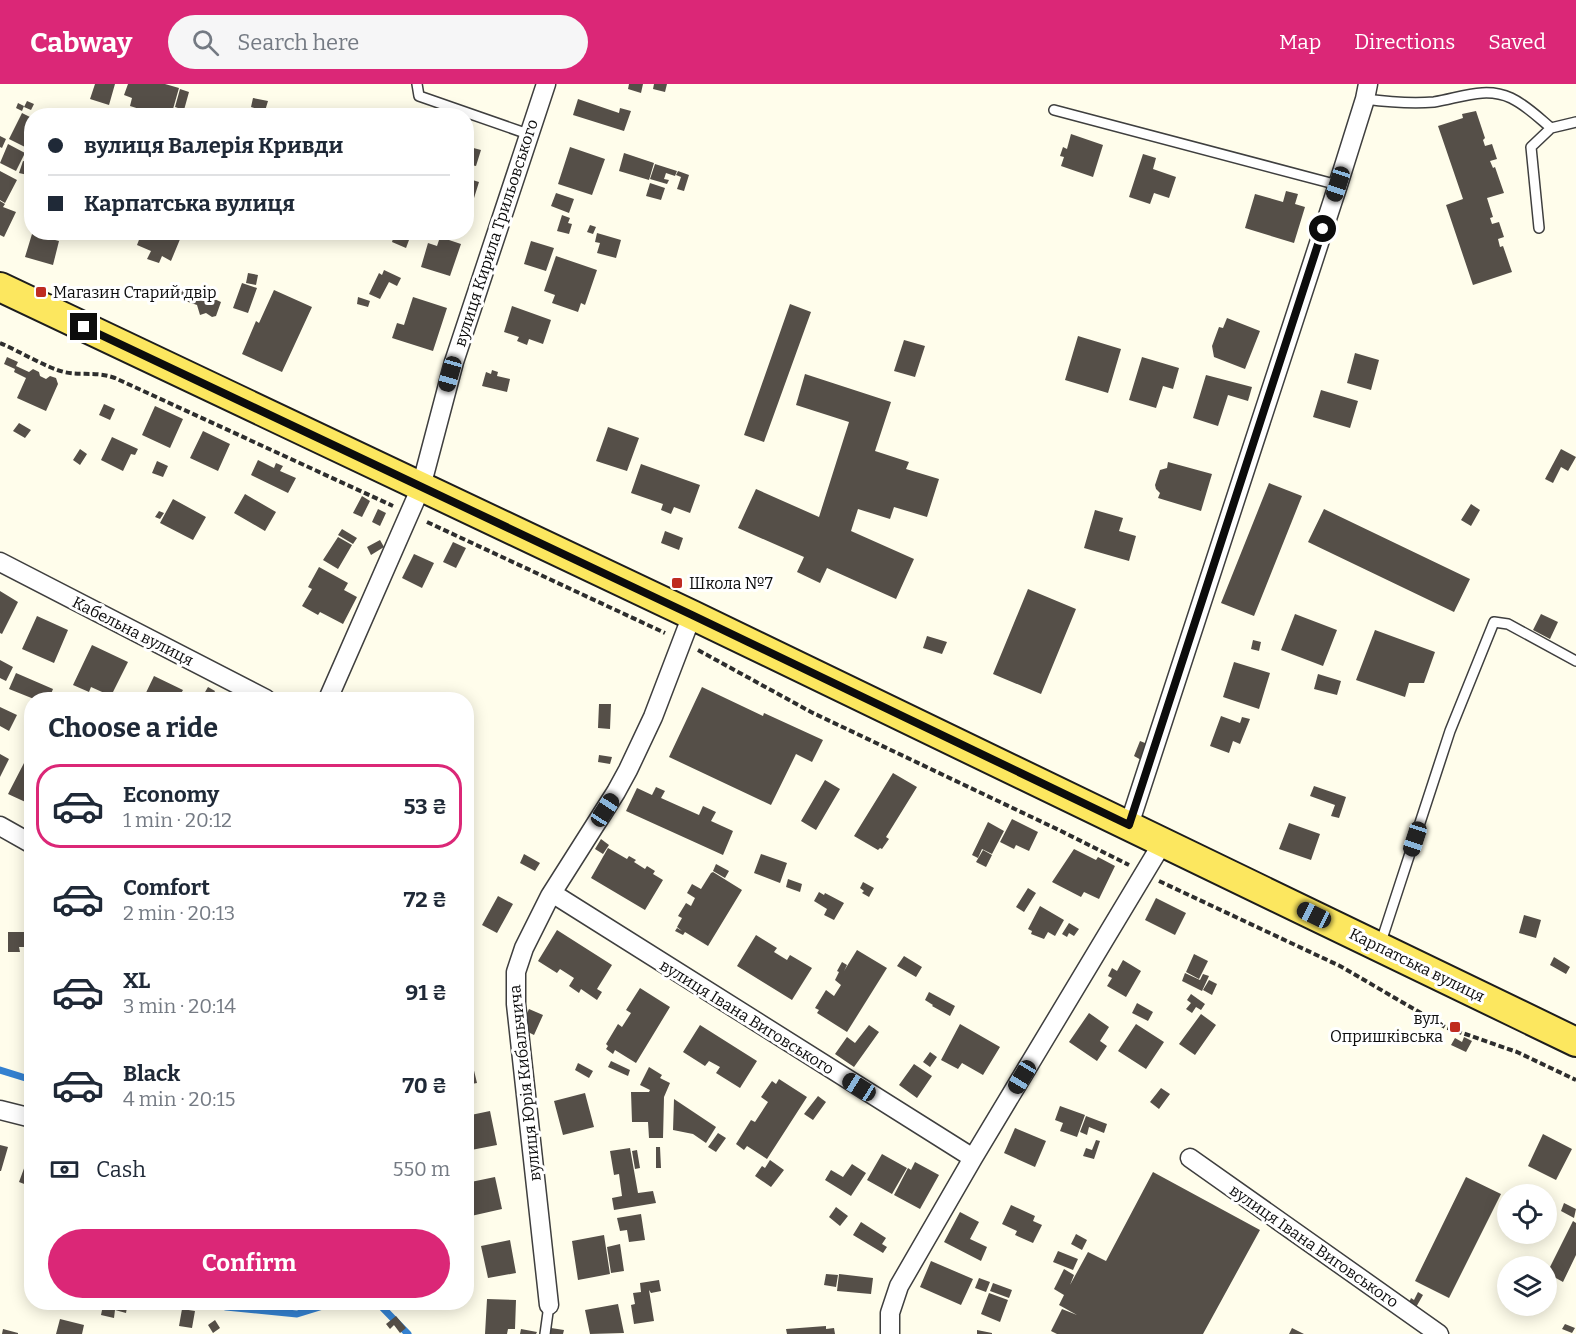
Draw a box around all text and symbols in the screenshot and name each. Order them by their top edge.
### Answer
search box [168,15,588,69]
text: Cabway [30,26,132,59]
icon: search [189,26,222,59]
text: Search here [237,29,359,56]
text: Map [1279,29,1321,55]
text: Directions [1354,29,1455,55]
text: Saved [1488,29,1546,55]
street label: вулиця Кирила Трильовського [450,117,542,349]
text: вулиця Валерія Кривди [84,132,343,159]
car [1324,164,1352,204]
text: Карпатська вулиця [84,190,295,217]
route start [1309,215,1336,242]
place label: Магазин Старий двір [53,283,217,302]
marker: Магазин Старий двір [34,285,48,299]
route end [70,313,97,340]
car [436,354,464,394]
place label: Школа №7 [689,574,773,593]
marker: Школа №7 [670,576,684,590]
street label: Кабельна вулиця [69,592,197,670]
text: Choose a ride [48,712,218,744]
icon: car [51,779,105,833]
text: Economy [123,781,219,808]
car [588,790,622,830]
text: 53 ₴ [404,793,447,820]
text: 1 min · 20:12 [123,808,232,832]
car [1401,819,1429,859]
icon: car [51,872,105,926]
text: Comfort [123,874,210,901]
text: 72 ₴ [404,886,447,913]
car [1294,899,1334,931]
text: 2 min · 20:13 [123,901,235,925]
street label: Карпатська вулиця [1346,924,1488,1006]
street label: вулиця Івана Виговського [656,956,838,1078]
icon: car [51,965,105,1019]
text: XL [123,967,150,994]
text: 91 ₴ [405,979,447,1006]
street label: вулиця Юрія Кибальчича [505,984,545,1182]
text: 3 min · 20:14 [123,994,236,1018]
place label: вул. Опришківська [1330,1009,1443,1046]
marker: вул. Опришківська [1448,1020,1462,1034]
car [1005,1057,1039,1097]
icon: car [51,1058,105,1112]
text: Black [123,1060,180,1087]
car [839,1070,879,1104]
text: 70 ₴ [402,1072,447,1099]
text: 4 min · 20:15 [123,1087,235,1111]
icon: cash [48,1153,81,1186]
text: Cash [96,1156,146,1183]
text: 550 m [393,1157,450,1181]
street label: вулиця Івана Виговського [1226,1180,1402,1312]
map controls [1497,1184,1557,1316]
button: locate [1497,1184,1557,1244]
button: Confirm [48,1229,450,1298]
button: layers [1497,1256,1557,1316]

